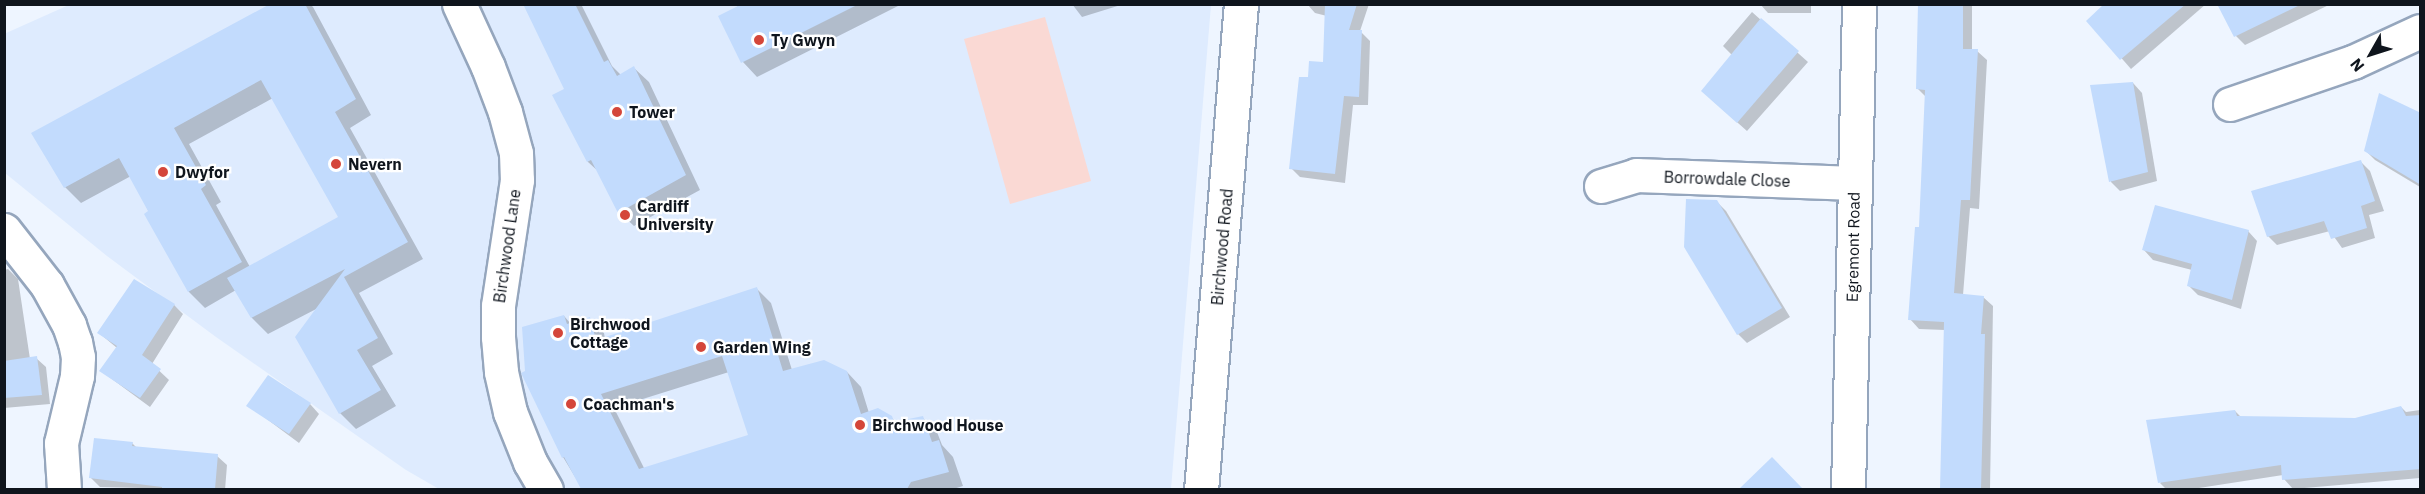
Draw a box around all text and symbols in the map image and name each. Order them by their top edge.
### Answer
north arrow [2341,24,2401,84]
place label: Ty Gwyn [771,30,835,50]
marker: Ty Gwyn [752,33,766,47]
text: N [2346,55,2368,76]
place label: Tower [629,102,675,122]
marker: Tower [610,105,624,119]
place label: Nevern [348,154,402,174]
marker: Nevern [329,157,343,171]
place label: Dwyfor [175,162,229,182]
marker: Dwyfor [156,165,170,179]
street label: Borrowdale Close [1663,167,1791,191]
street label: Birchwood Lane [489,188,525,304]
street label: Birchwood Road [1207,188,1237,306]
street label: Egremont Road [1842,192,1864,302]
place label: Cardiff University [637,196,713,234]
marker: Cardiff University [618,208,632,222]
place label: Birchwood Cottage [570,314,650,352]
marker: Birchwood Cottage [551,326,565,340]
place label: Garden Wing [713,337,811,357]
marker: Garden Wing [694,340,708,354]
place label: Coachman's [583,394,674,414]
marker: Coachman's [564,397,578,411]
place label: Birchwood House [872,415,1003,435]
marker: Birchwood House [853,418,867,432]

